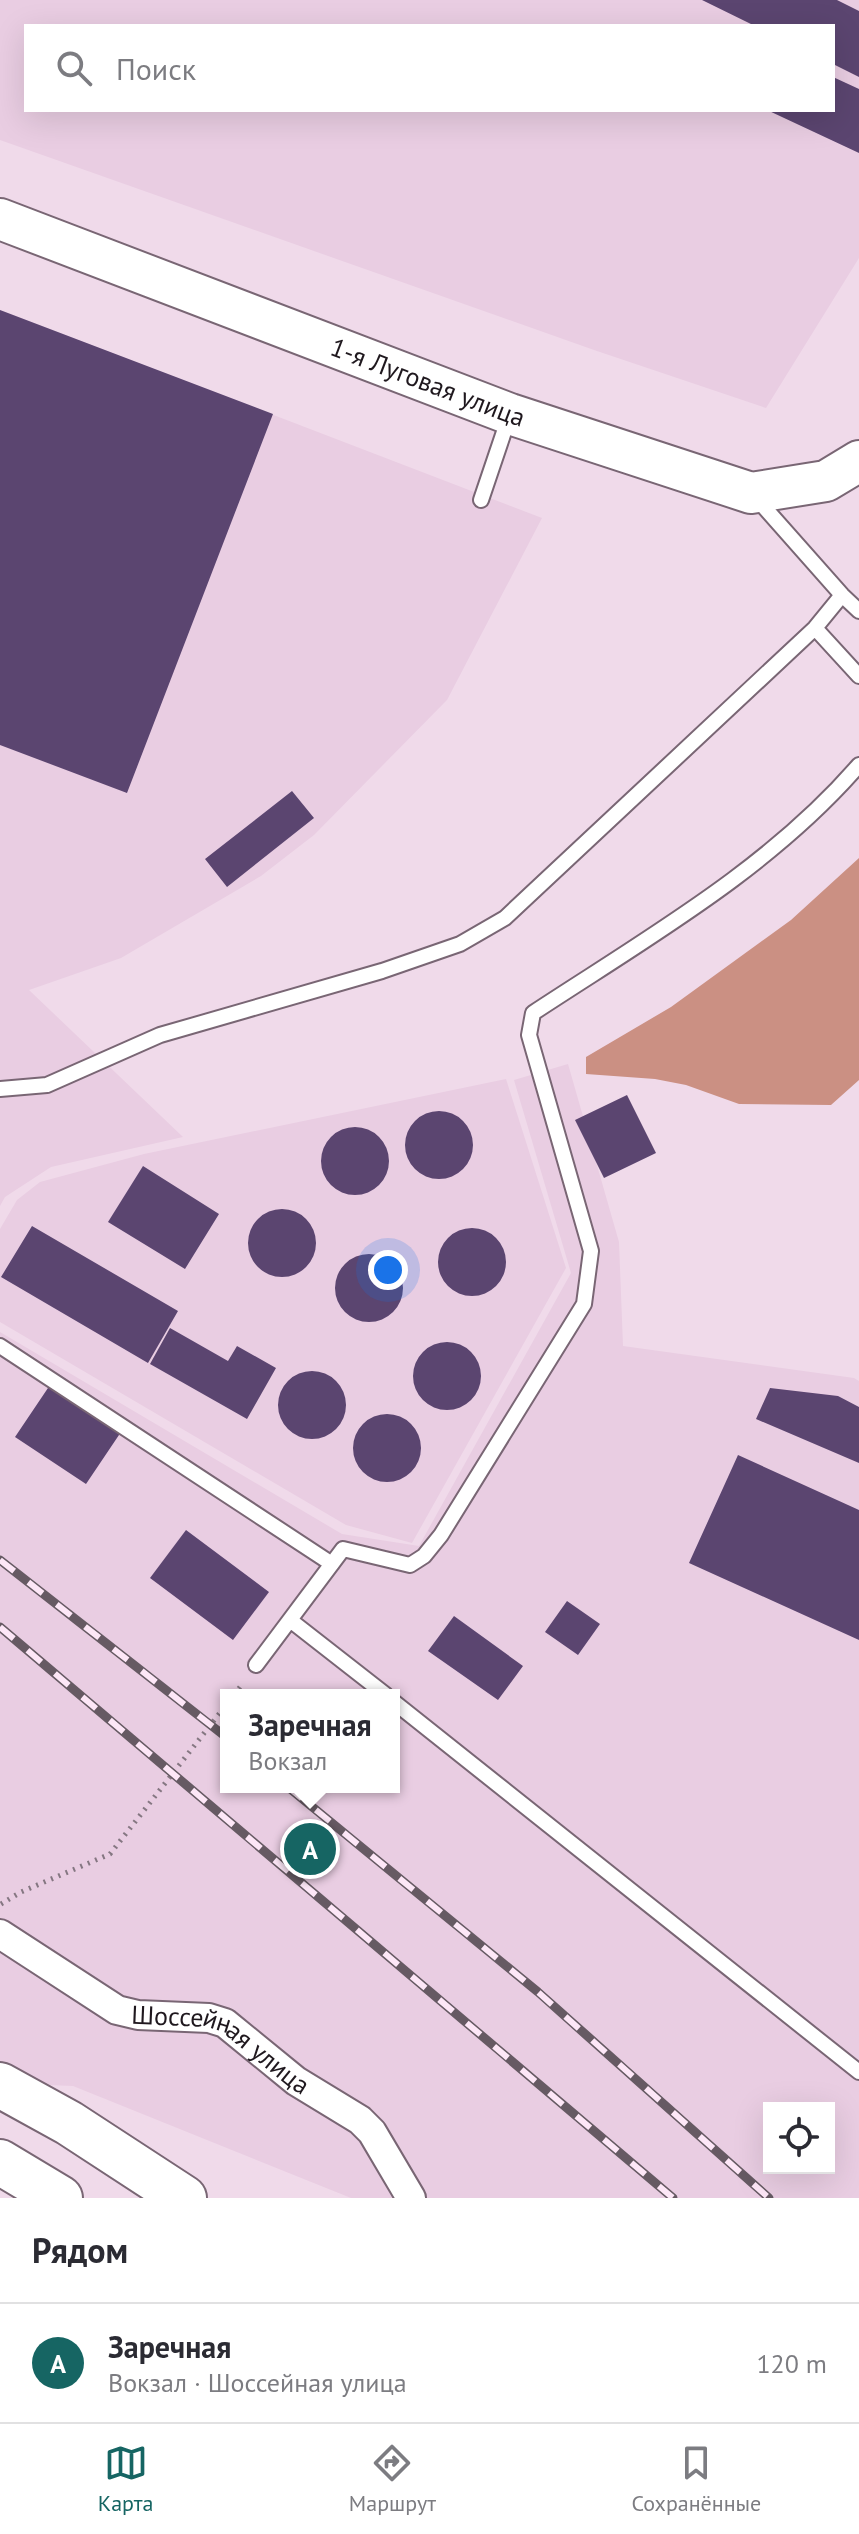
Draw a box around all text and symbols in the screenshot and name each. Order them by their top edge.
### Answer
search box [24,24,835,112]
icon: search [52,46,96,90]
text: Поиск [116,49,196,88]
street label: 1-я Луговая улица [326,330,529,434]
your location [368,1250,408,1290]
popup [220,1689,400,1793]
text: Заречная [248,1705,372,1744]
text: Вокзал [248,1744,327,1777]
pin: A [284,1819,336,1879]
street label: Шоссейная улица [131,1998,316,2101]
map controls [763,2102,835,2174]
button: locate [763,2102,835,2174]
text: Рядом [32,2228,128,2272]
text: Заречная [108,2327,231,2366]
text: A [50,2347,66,2380]
text: 120 m [756,2347,827,2380]
text: Вокзал · Шоссейная улица [108,2366,407,2399]
tab: Карта [98,2441,153,2517]
tab: Маршрут [349,2441,436,2517]
tab: Сохранённые [631,2441,761,2517]

